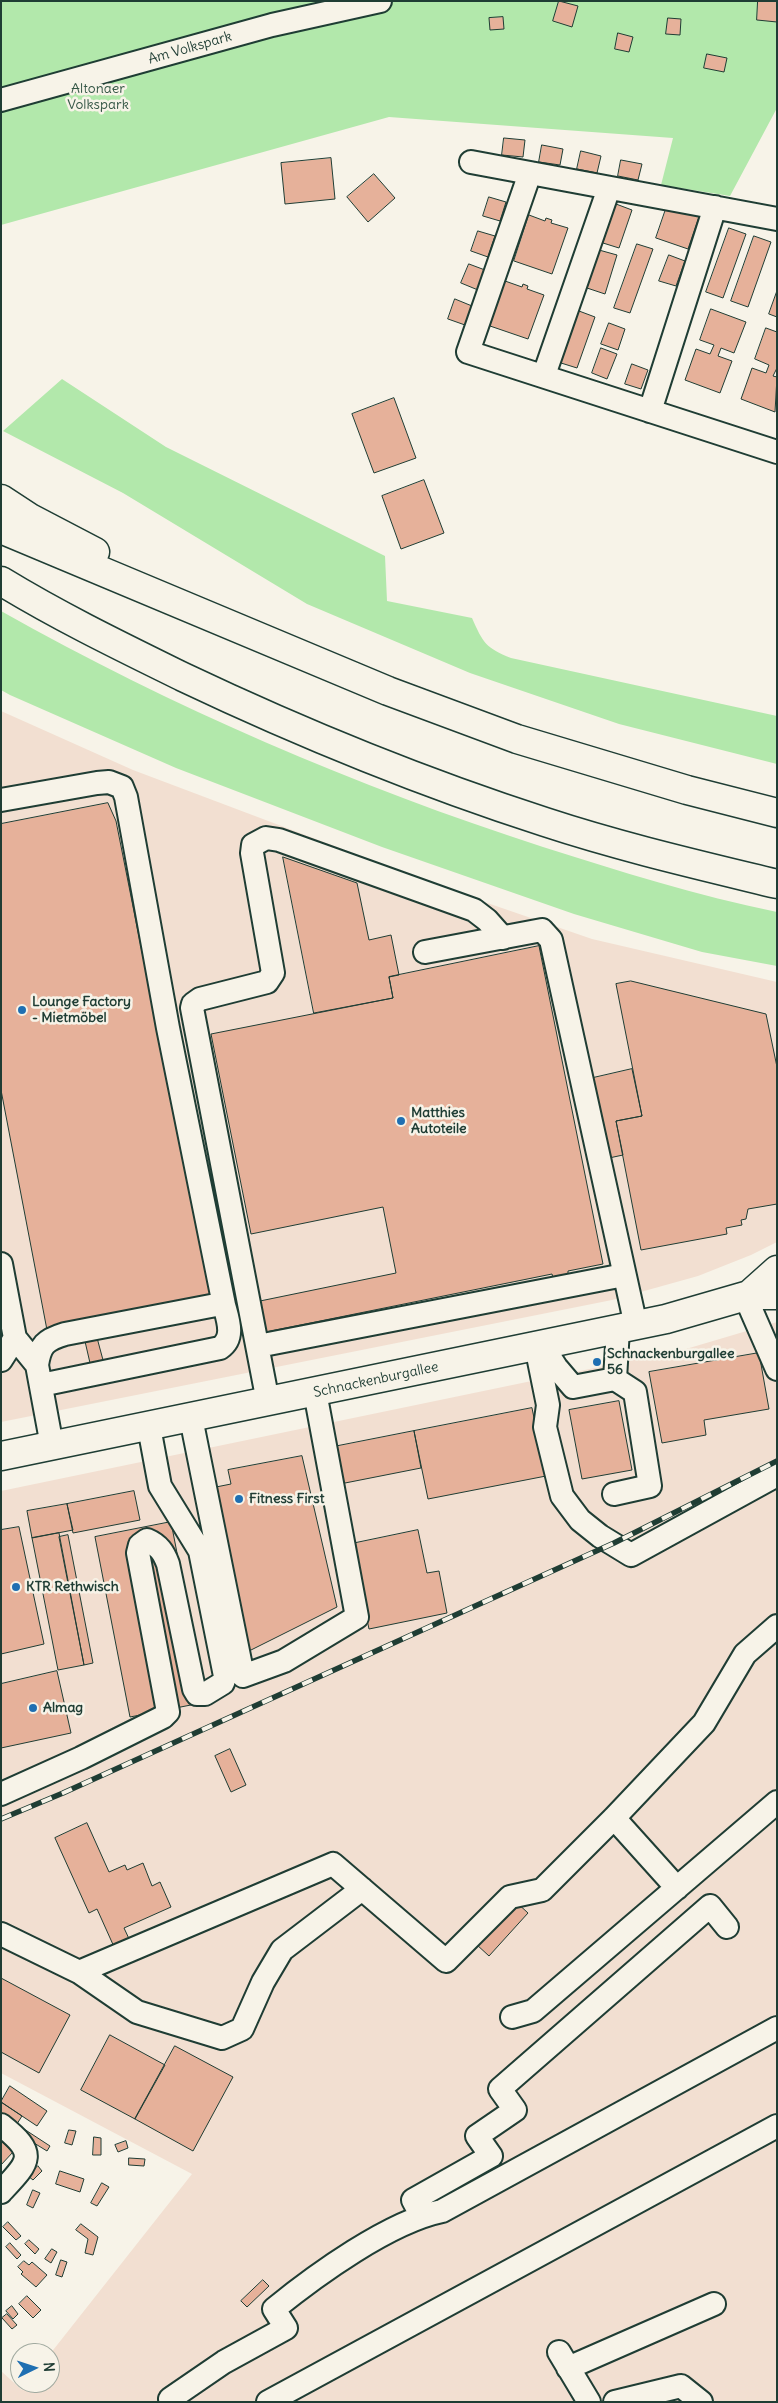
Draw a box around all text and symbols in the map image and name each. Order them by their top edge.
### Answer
street label: Am Volkspark [146,28,234,68]
park label: Altonaer Volkspark [67,81,129,114]
place label: Lounge Factory - Mietmöbel [32,994,131,1026]
marker: Lounge Factory - Mietmöbel [16,1004,28,1016]
place label: Matthies Autoteile [411,1105,467,1138]
marker: Matthies Autoteile [395,1115,407,1127]
place label: Schnackenburgallee 56 [607,1346,734,1378]
marker: Schnackenburgallee 56 [591,1356,603,1368]
street label: Schnackenburgallee [312,1359,440,1401]
place label: Fitness First [249,1491,324,1507]
marker: Fitness First [233,1493,245,1505]
place label: KTR Rethwisch [26,1579,119,1595]
marker: KTR Rethwisch [10,1581,22,1593]
place label: Almag [43,1700,83,1716]
marker: Almag [27,1702,39,1714]
north arrow [10,2343,60,2393]
text: N [40,2362,58,2372]

